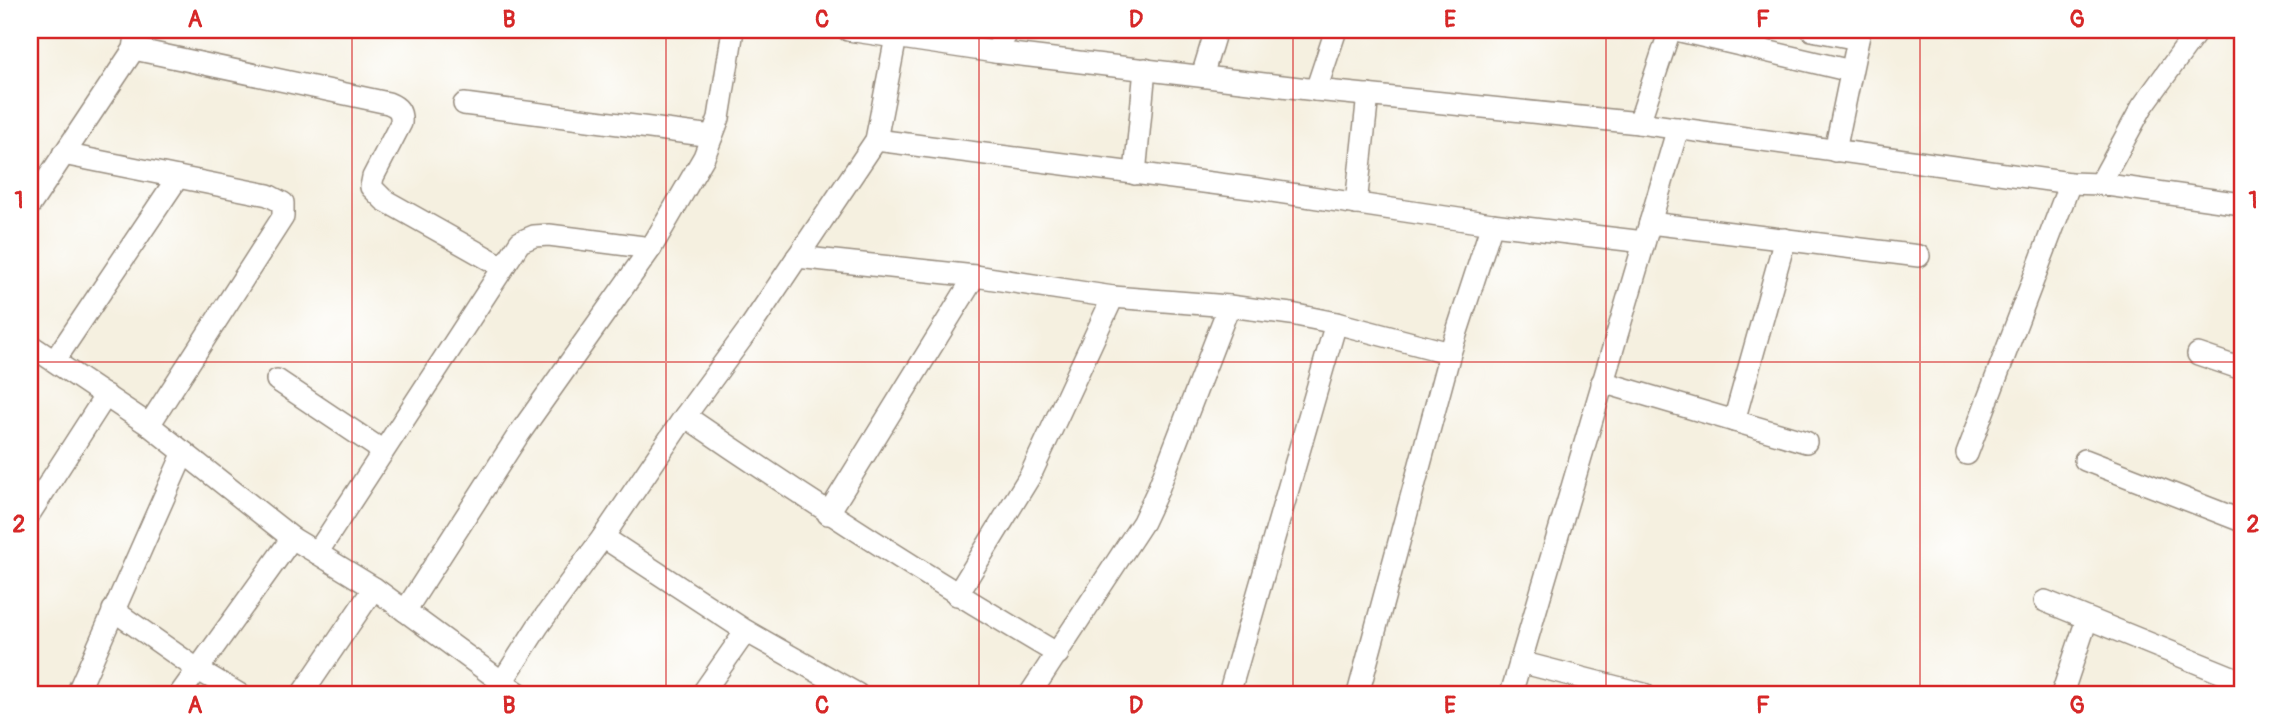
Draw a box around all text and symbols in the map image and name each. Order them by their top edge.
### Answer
text: A [188,5,203,34]
text: B [502,5,516,34]
text: C [815,5,829,34]
text: D [1129,5,1143,34]
text: E [1444,5,1456,34]
text: F [1756,5,1770,34]
text: G [2069,5,2085,34]
text: 1 [15,186,24,215]
text: 1 [2249,186,2258,215]
text: 2 [13,510,26,539]
text: 2 [2247,510,2260,539]
text: A [188,691,203,720]
text: B [502,691,516,720]
text: C [815,691,829,720]
text: D [1129,691,1143,720]
text: E [1444,691,1456,720]
text: F [1756,691,1770,720]
text: G [2069,691,2085,720]

